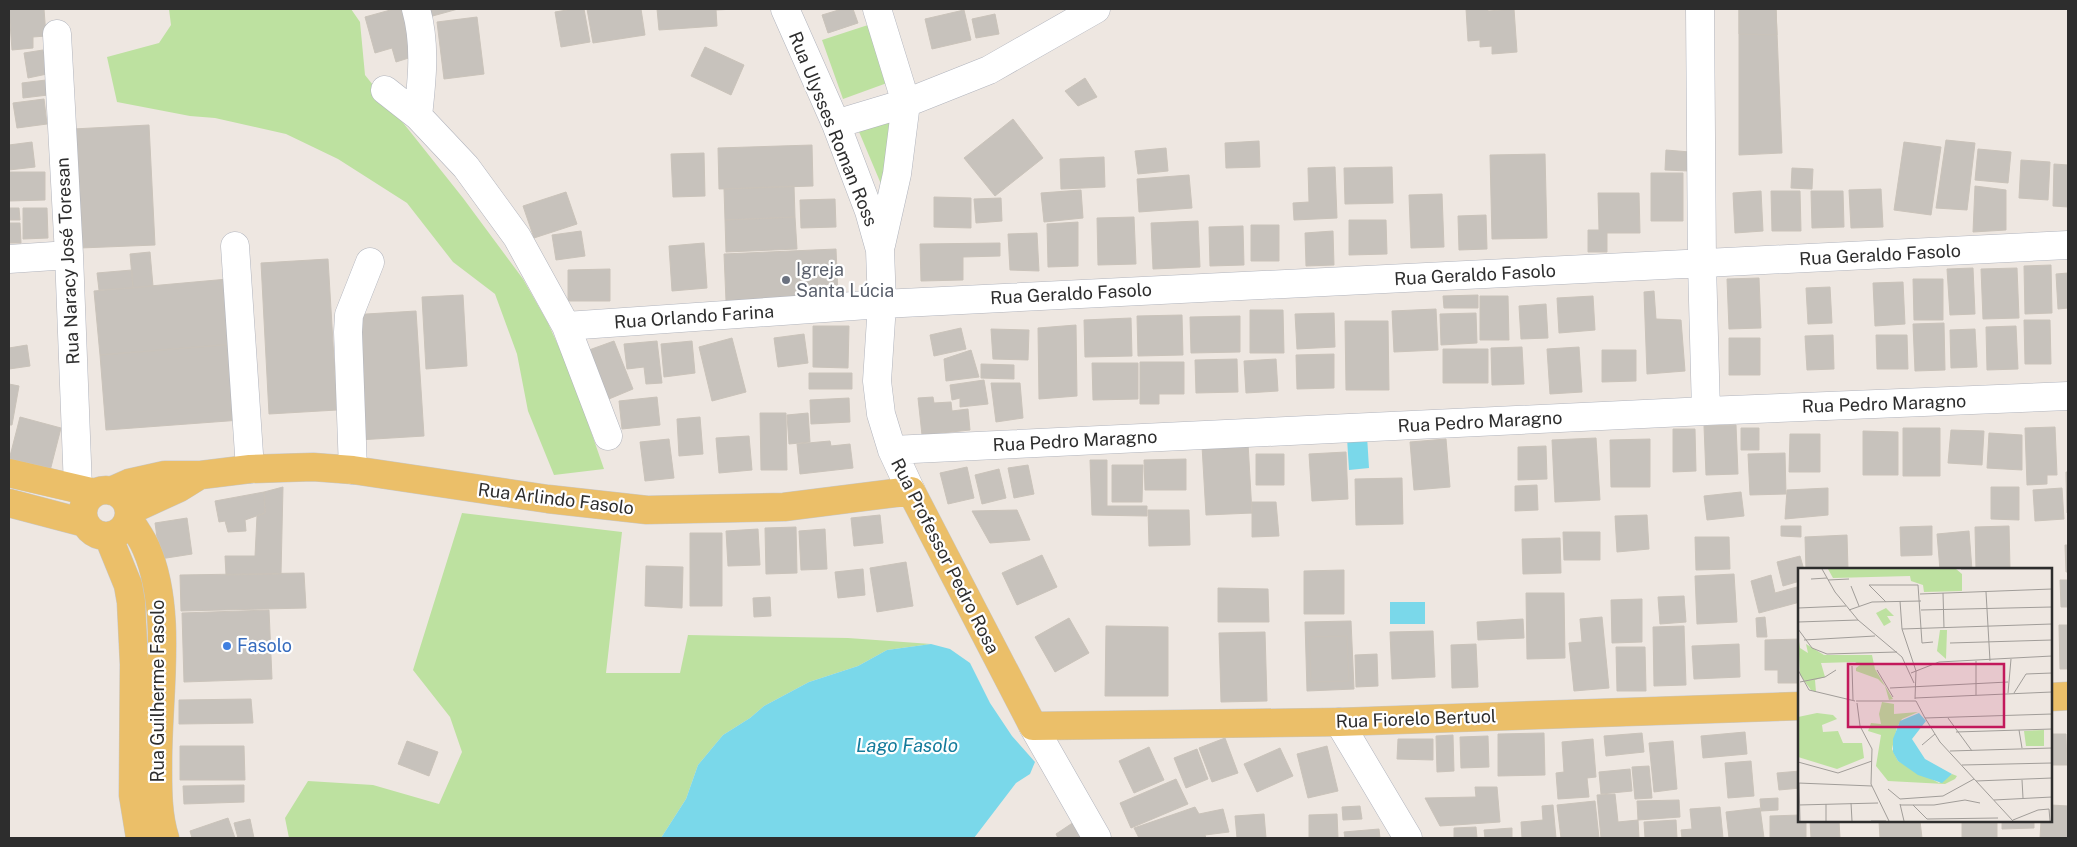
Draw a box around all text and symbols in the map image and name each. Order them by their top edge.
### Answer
street label: Rua Ulysses Roman Ross [785,28,882,229]
street label: Rua Naracy José Toresan [52,157,83,365]
street label: Rua Geraldo Fasolo [1799,240,1961,269]
place label: Igreja Santa Lúcia [796,259,894,301]
street label: Rua Geraldo Fasolo [1394,260,1556,289]
marker: Igreja Santa Lúcia [780,274,792,286]
street label: Rua Geraldo Fasolo [990,279,1152,308]
street label: Rua Orlando Farina [613,300,775,333]
street label: Rua Pedro Maragno [1801,390,1967,417]
street label: Rua Pedro Maragno [1397,407,1563,436]
street label: Rua Pedro Maragno [992,426,1158,455]
street label: Rua Professor Pedro Rosa [887,454,1004,657]
street label: Rua Arlindo Fasolo [477,479,635,518]
inset map [1798,568,2052,822]
street label: Rua Guilherme Fasolo [147,600,168,782]
place label: Fasolo [237,635,292,656]
marker: Fasolo [221,640,233,652]
street label: Rua Fiorelo Bertuol [1335,705,1497,732]
water label: Lago Fasolo [856,734,958,756]

